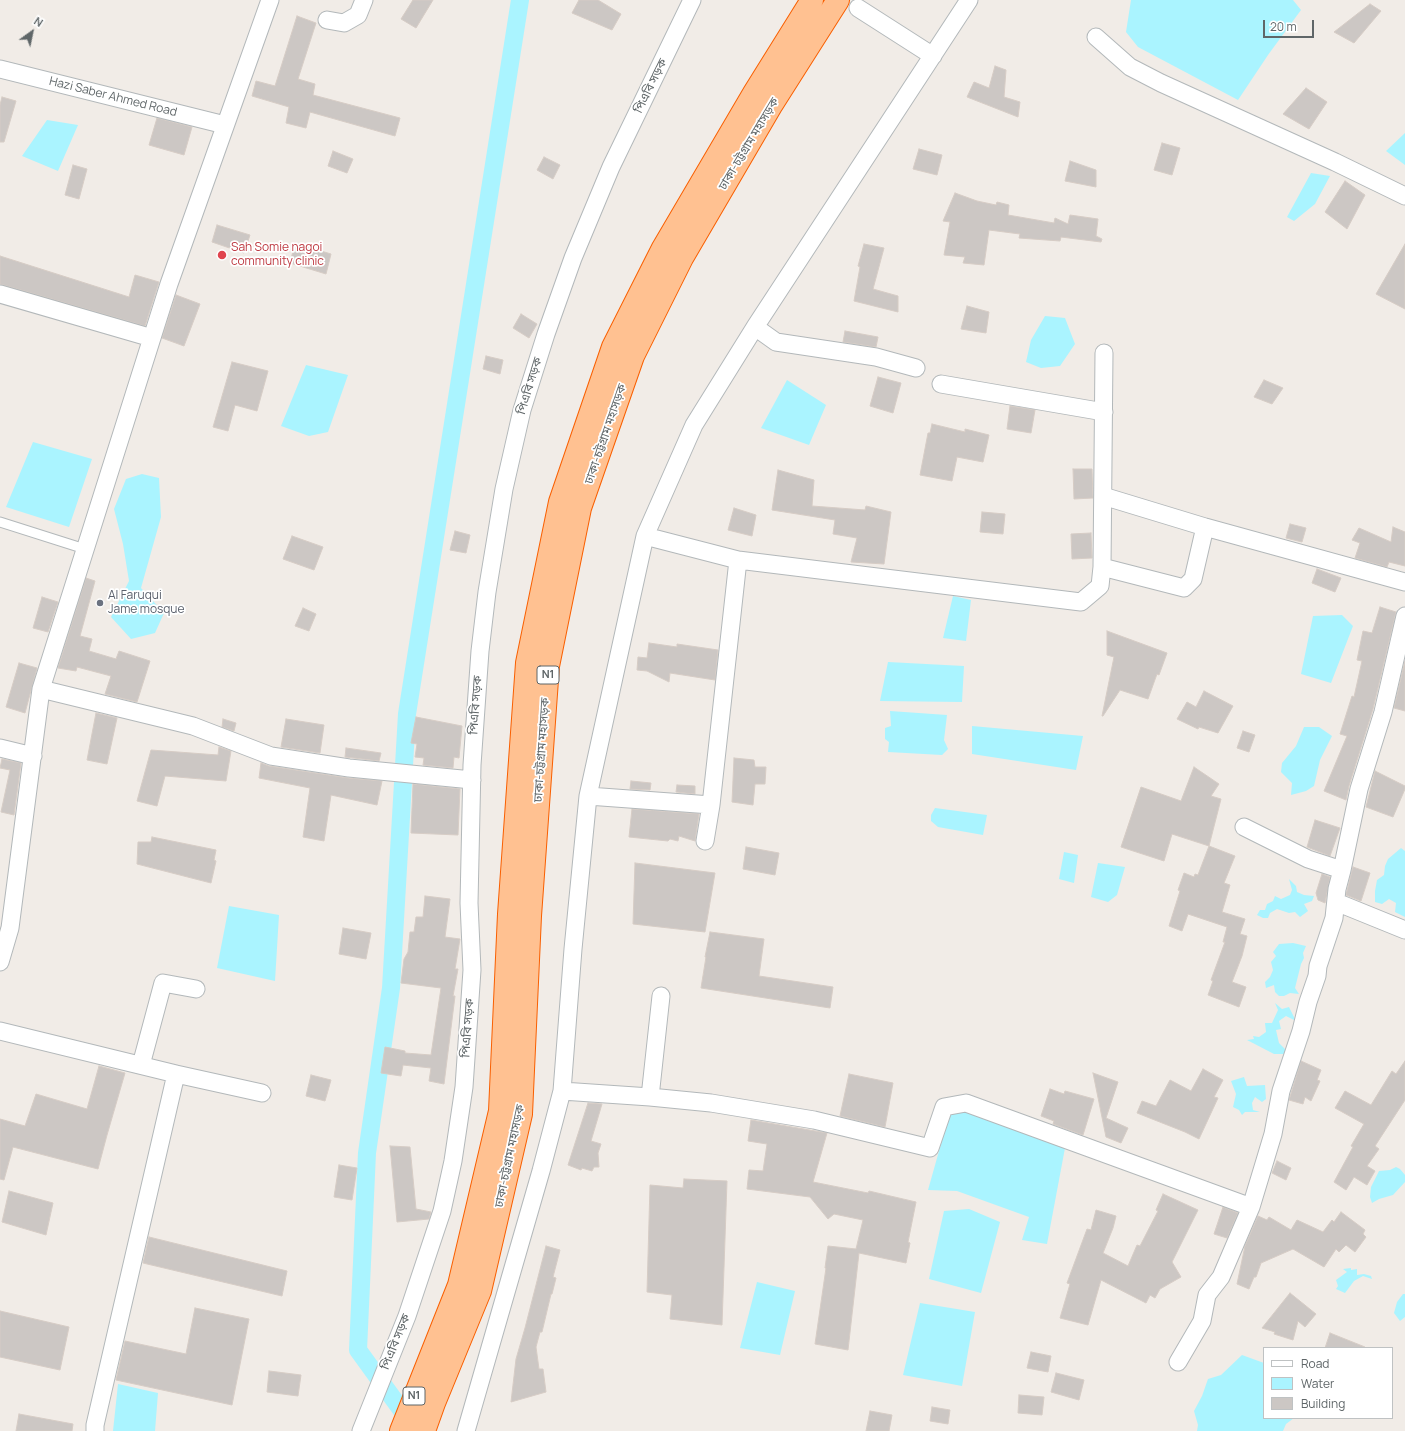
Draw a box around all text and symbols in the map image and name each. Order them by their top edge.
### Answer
north arrow [12,12,52,52]
scale bar [1265,12,1316,38]
text: N [31,13,46,30]
text: 20 m [1270,18,1297,35]
street label: পিএবি সড়ক [632,56,670,116]
street label: Hazi Saber Ahmed Road [48,74,178,120]
street label: ঢাকা-চট্টগ্রাম মহাসড়ক [716,95,782,193]
place label: Sah Somie nagoi community clinic [231,241,324,269]
marker: Sah Somie nagoi community clinic [216,249,228,261]
street label: পিএবি সড়ক [514,356,546,416]
street label: ঢাকা-চট্টগ্রাম মহাসড়ক [582,382,630,486]
place label: Al Faruqui Jame mosque [108,589,185,617]
marker: Al Faruqui Jame mosque [95,598,105,608]
road number: N1 [537,666,559,684]
street label: পিএবি সড়ক [467,675,485,735]
street label: ঢাকা-চট্টগ্রাম মহাসড়ক [531,697,553,803]
street label: পিএবি সড়ক [459,998,477,1058]
street label: ঢাকা-চট্টগ্রাম মহাসড়ক [492,1103,528,1209]
street label: পিএবি সড়ক [378,1312,414,1372]
legend [1263,1347,1393,1419]
text: Road [1301,1355,1329,1372]
text: Water [1301,1375,1334,1392]
road number: N1 [403,1387,425,1405]
text: Building [1301,1395,1345,1412]

